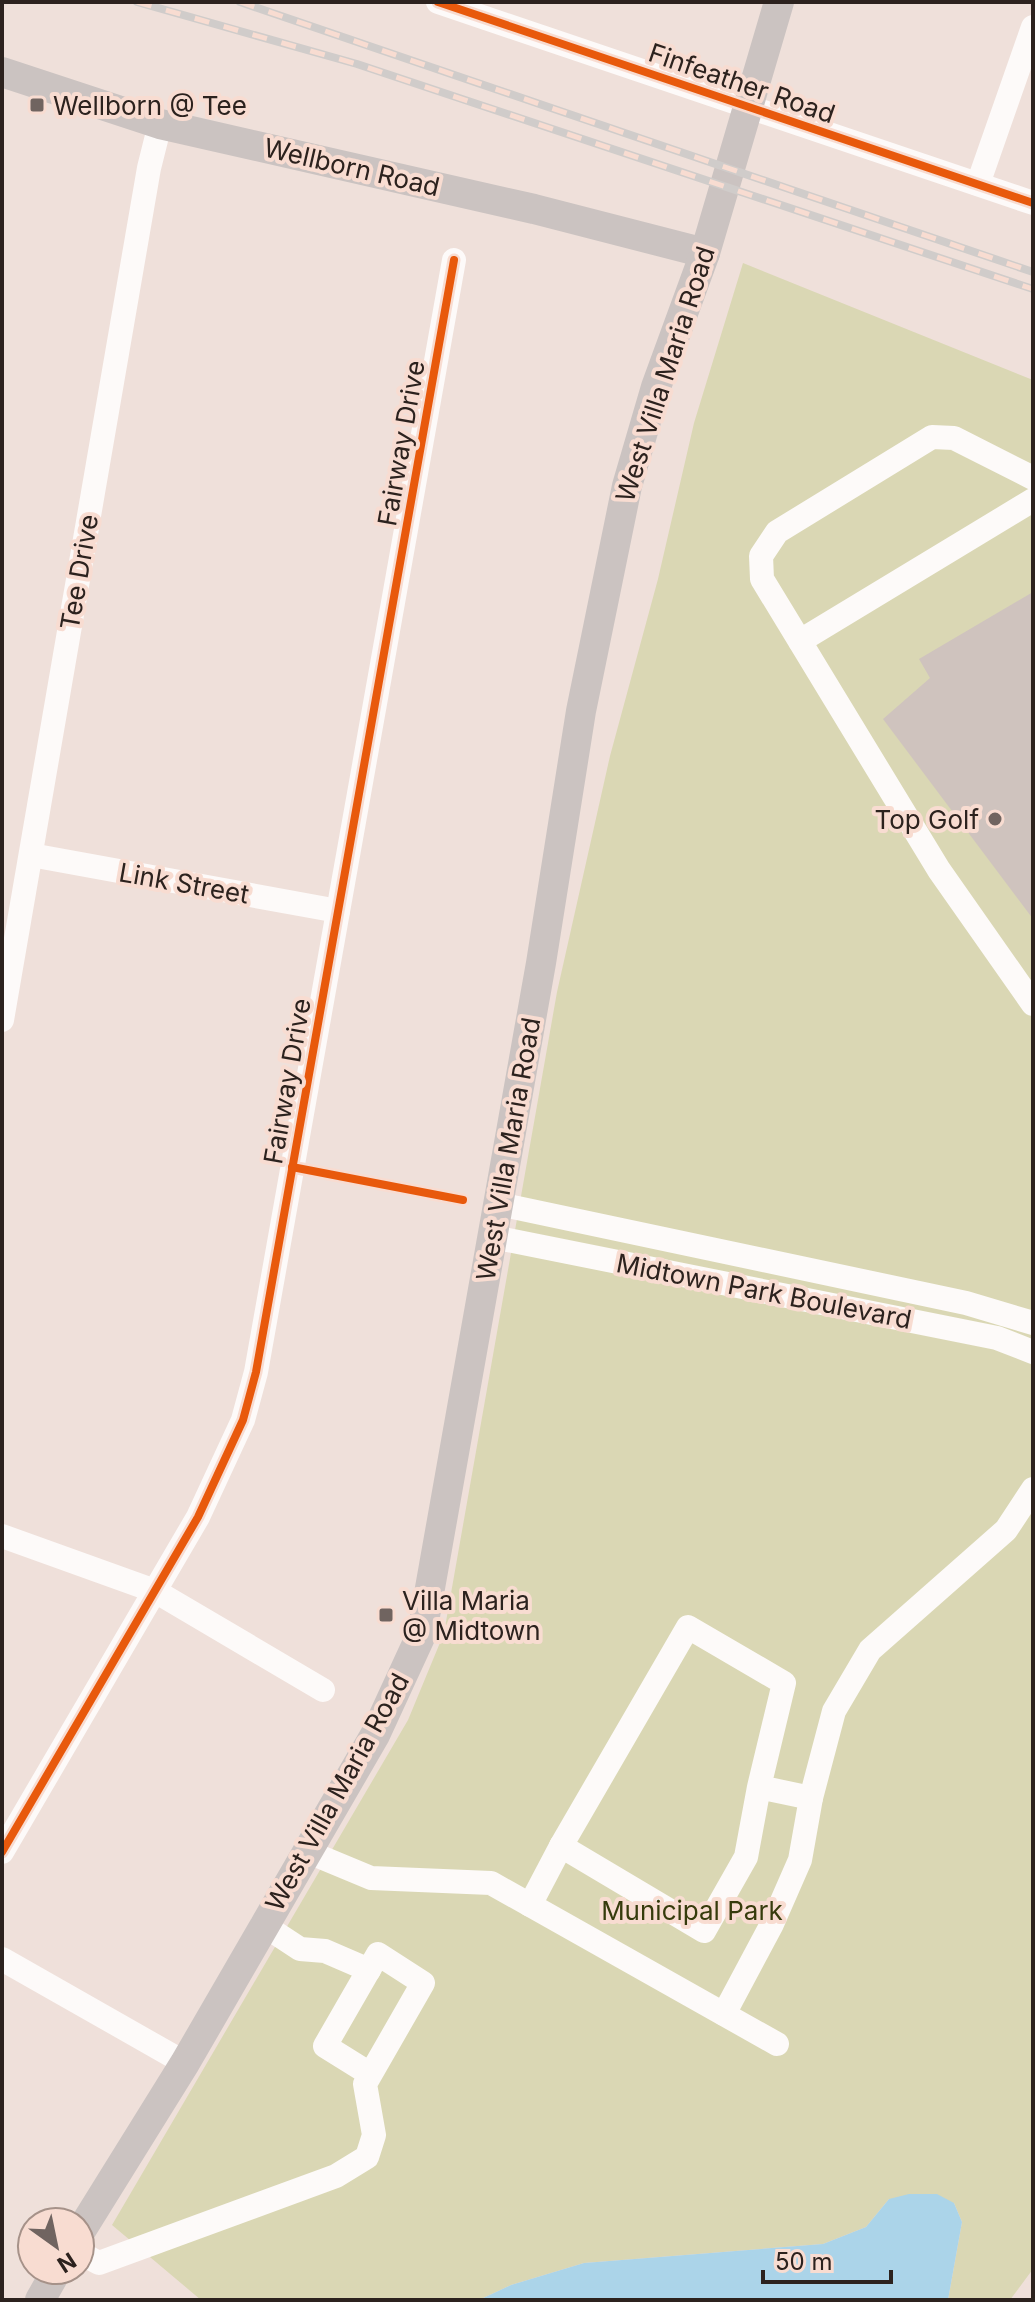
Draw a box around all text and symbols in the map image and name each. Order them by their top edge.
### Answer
street label: Finfeather Road [645,37,839,129]
place label: Wellborn @ Tee [53,90,247,121]
marker: Wellborn @ Tee [28,96,46,114]
street label: Wellborn Road [261,132,443,202]
street label: West Villa Maria Road [609,242,721,506]
street label: Fairway Drive [371,358,431,528]
street label: Tee Drive [54,512,104,632]
place label: Top Golf [875,804,979,835]
marker: Top Golf [986,810,1004,828]
street label: Link Street [117,856,251,910]
street label: Fairway Drive [257,996,317,1166]
street label: West Villa Maria Road [470,1015,546,1283]
street label: Midtown Park Boulevard [614,1247,914,1335]
place label: Villa Maria @ Midtown [402,1585,541,1646]
marker: Villa Maria @ Midtown [377,1606,395,1624]
street label: West Villa Maria Road [259,1668,415,1916]
park label: Municipal Park [601,1895,783,1926]
north arrow [16,2206,96,2286]
scale bar [763,2234,891,2284]
text: N [53,2247,81,2278]
text: 50 m [775,2247,833,2276]

